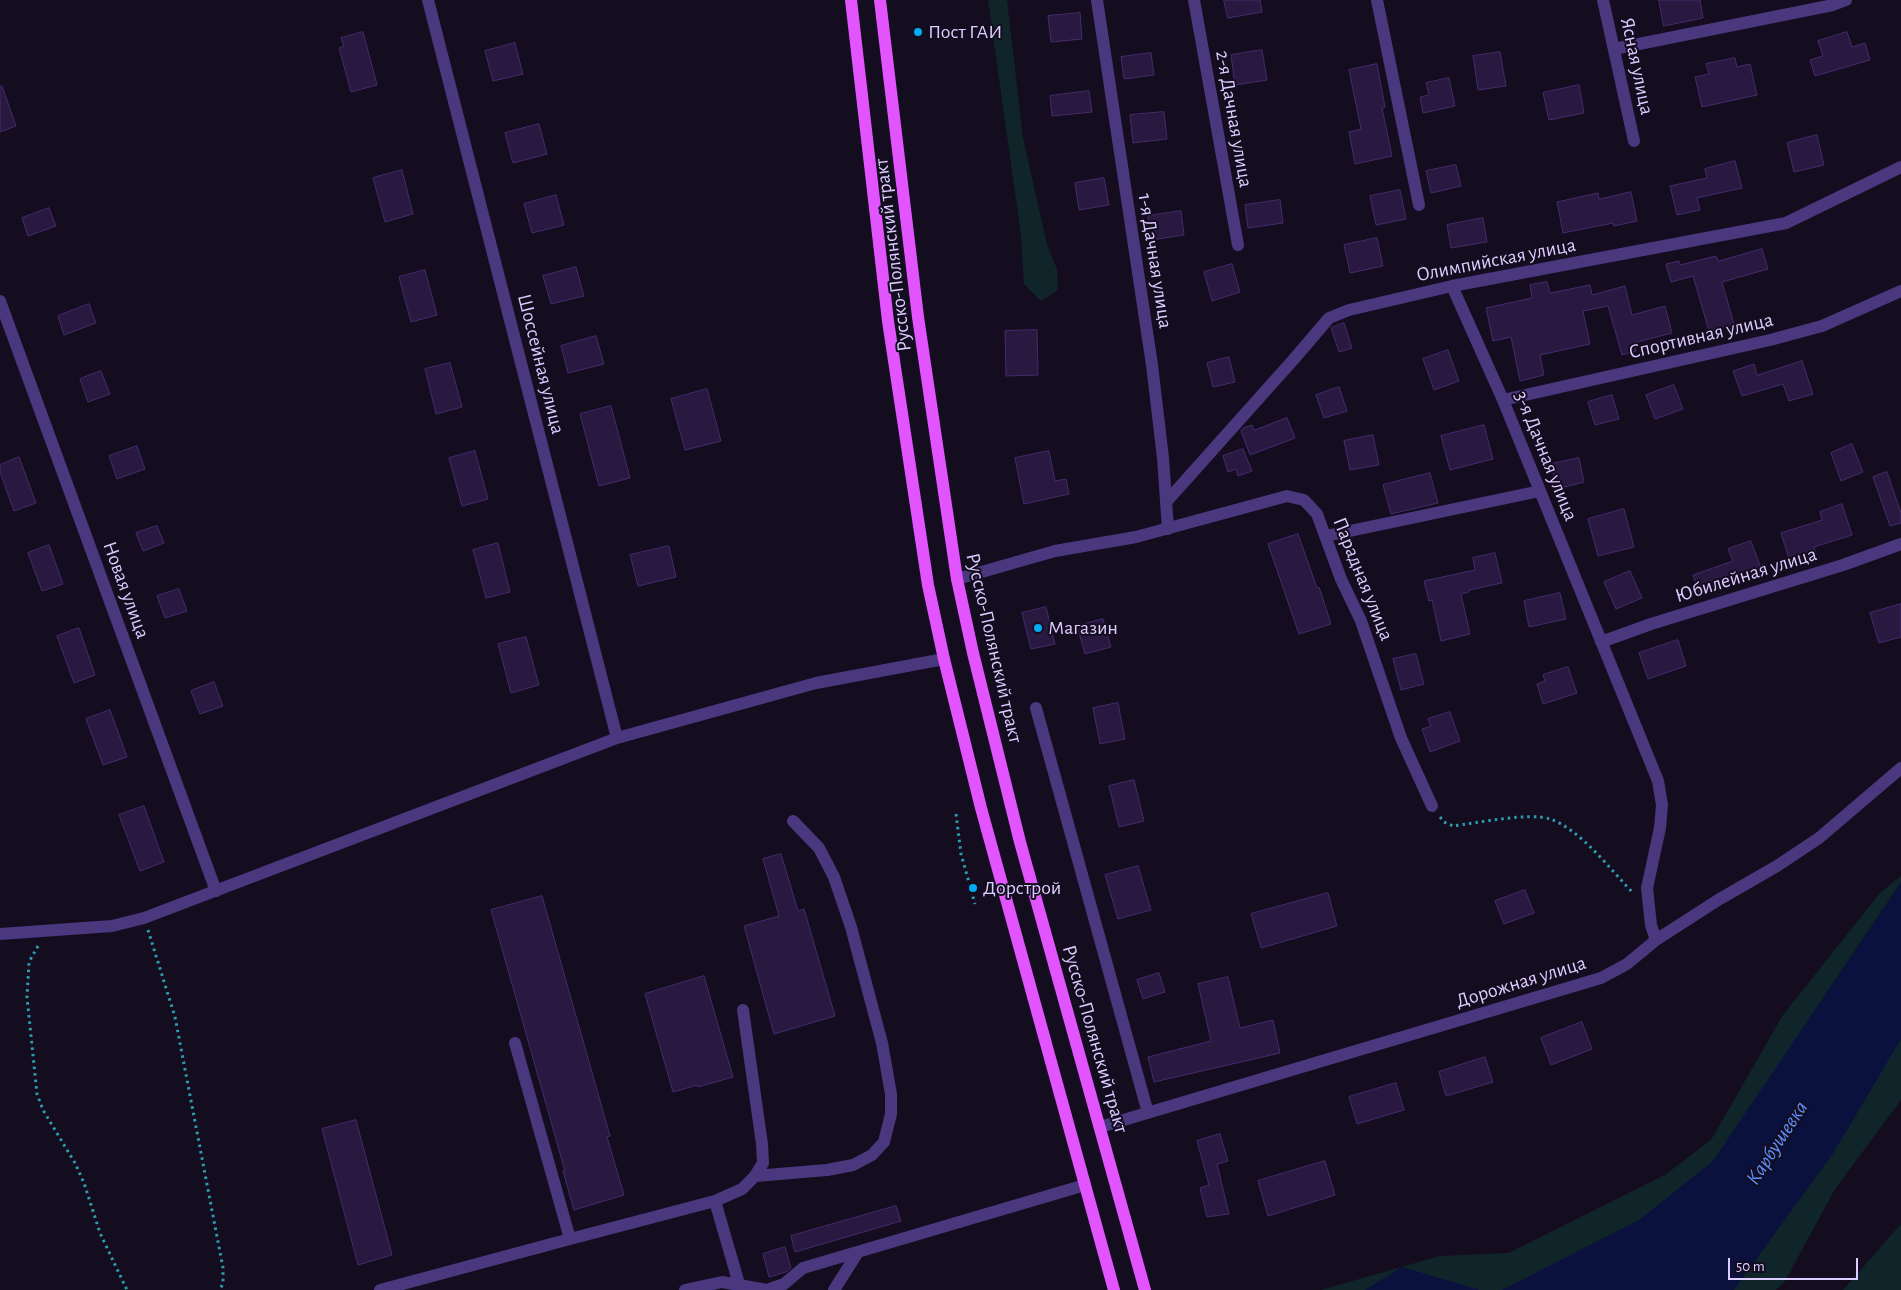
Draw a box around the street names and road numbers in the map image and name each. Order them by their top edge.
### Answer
street label: Ясная улица [1615,15,1659,117]
street label: 2-я Дачная улица [1210,49,1258,189]
street label: Русско-Полянский тракт [869,157,917,353]
street label: 1-я Дачная улица [1132,192,1178,330]
street label: Олимпийская улица [1414,233,1578,287]
street label: Шоссейная улица [512,291,570,437]
street label: Спортивная улица [1626,308,1776,364]
street label: 3-я Дачная улица [1509,388,1583,524]
street label: Парадная улица [1327,514,1399,644]
street label: Новая улица [97,538,155,642]
street label: Юбилейная улица [1672,542,1820,608]
street label: Русско-Полянский тракт [960,551,1028,745]
street label: Русско-Полянский тракт [1057,942,1133,1136]
street label: Дорожная улица [1453,951,1589,1013]

